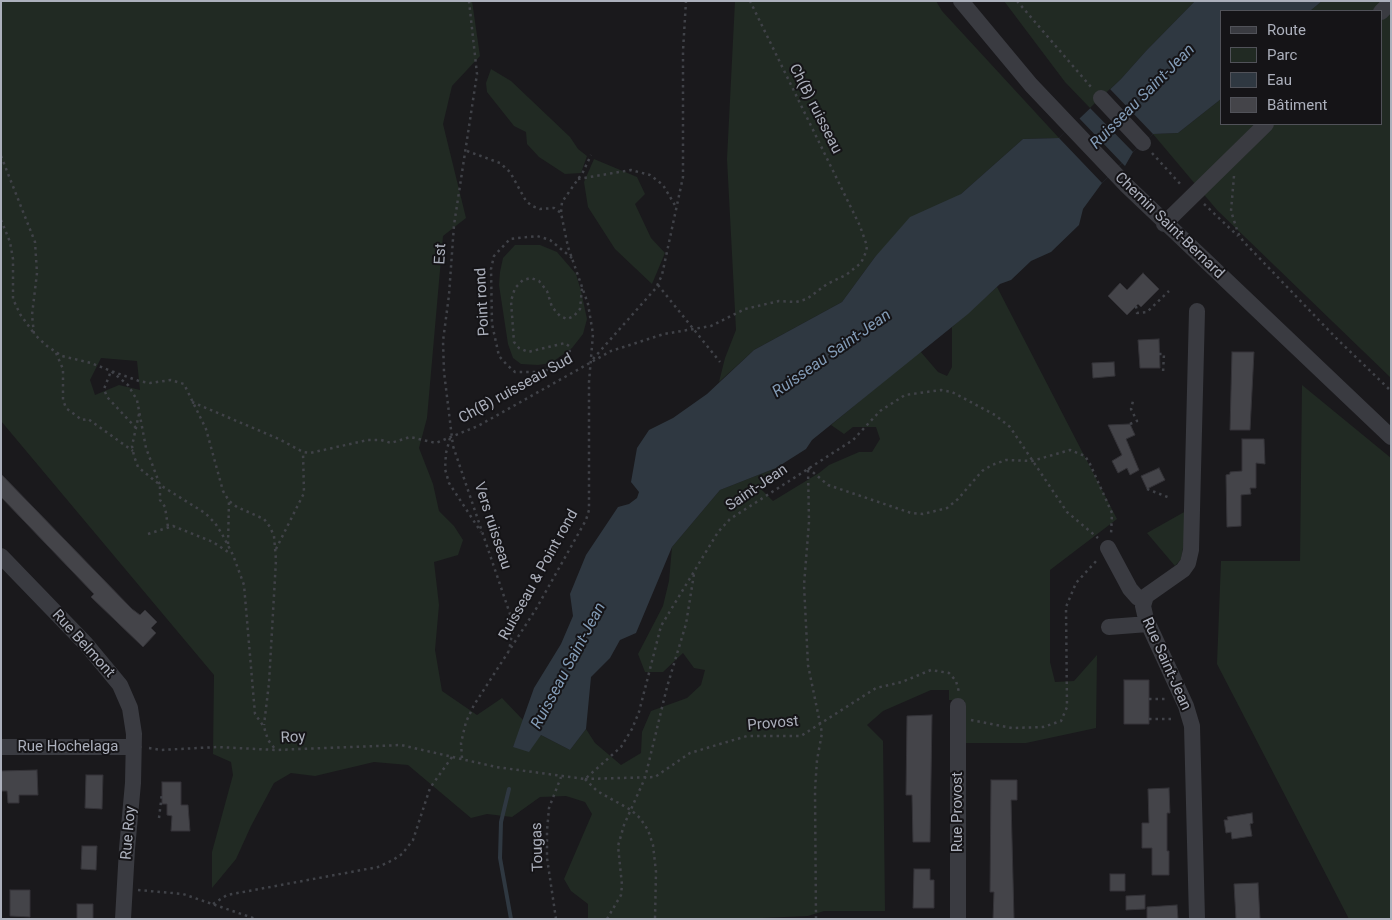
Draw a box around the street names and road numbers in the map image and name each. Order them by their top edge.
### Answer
street label: Ch(B) ruisseau [785,61,845,157]
street label: Chemin Saint-Bernard [1111,169,1227,283]
street label: Est [431,243,451,265]
street label: Point rond [472,267,494,337]
street label: Ch(B) ruisseau Sud [456,350,576,428]
street label: Saint-Jean [723,461,791,515]
street label: Vers ruisseau [469,480,515,572]
street label: Ruisseau & Point rond [496,507,582,643]
street label: Rue Belmont [48,606,118,682]
street label: Rue Saint-Jean [1137,615,1195,713]
street label: Provost [747,713,799,735]
street label: Roy [280,729,306,747]
street label: Rue Hochelaga [18,738,118,756]
street label: Rue Provost [949,772,967,852]
street label: Rue Roy [118,805,140,861]
street label: Tougas [528,822,548,872]

